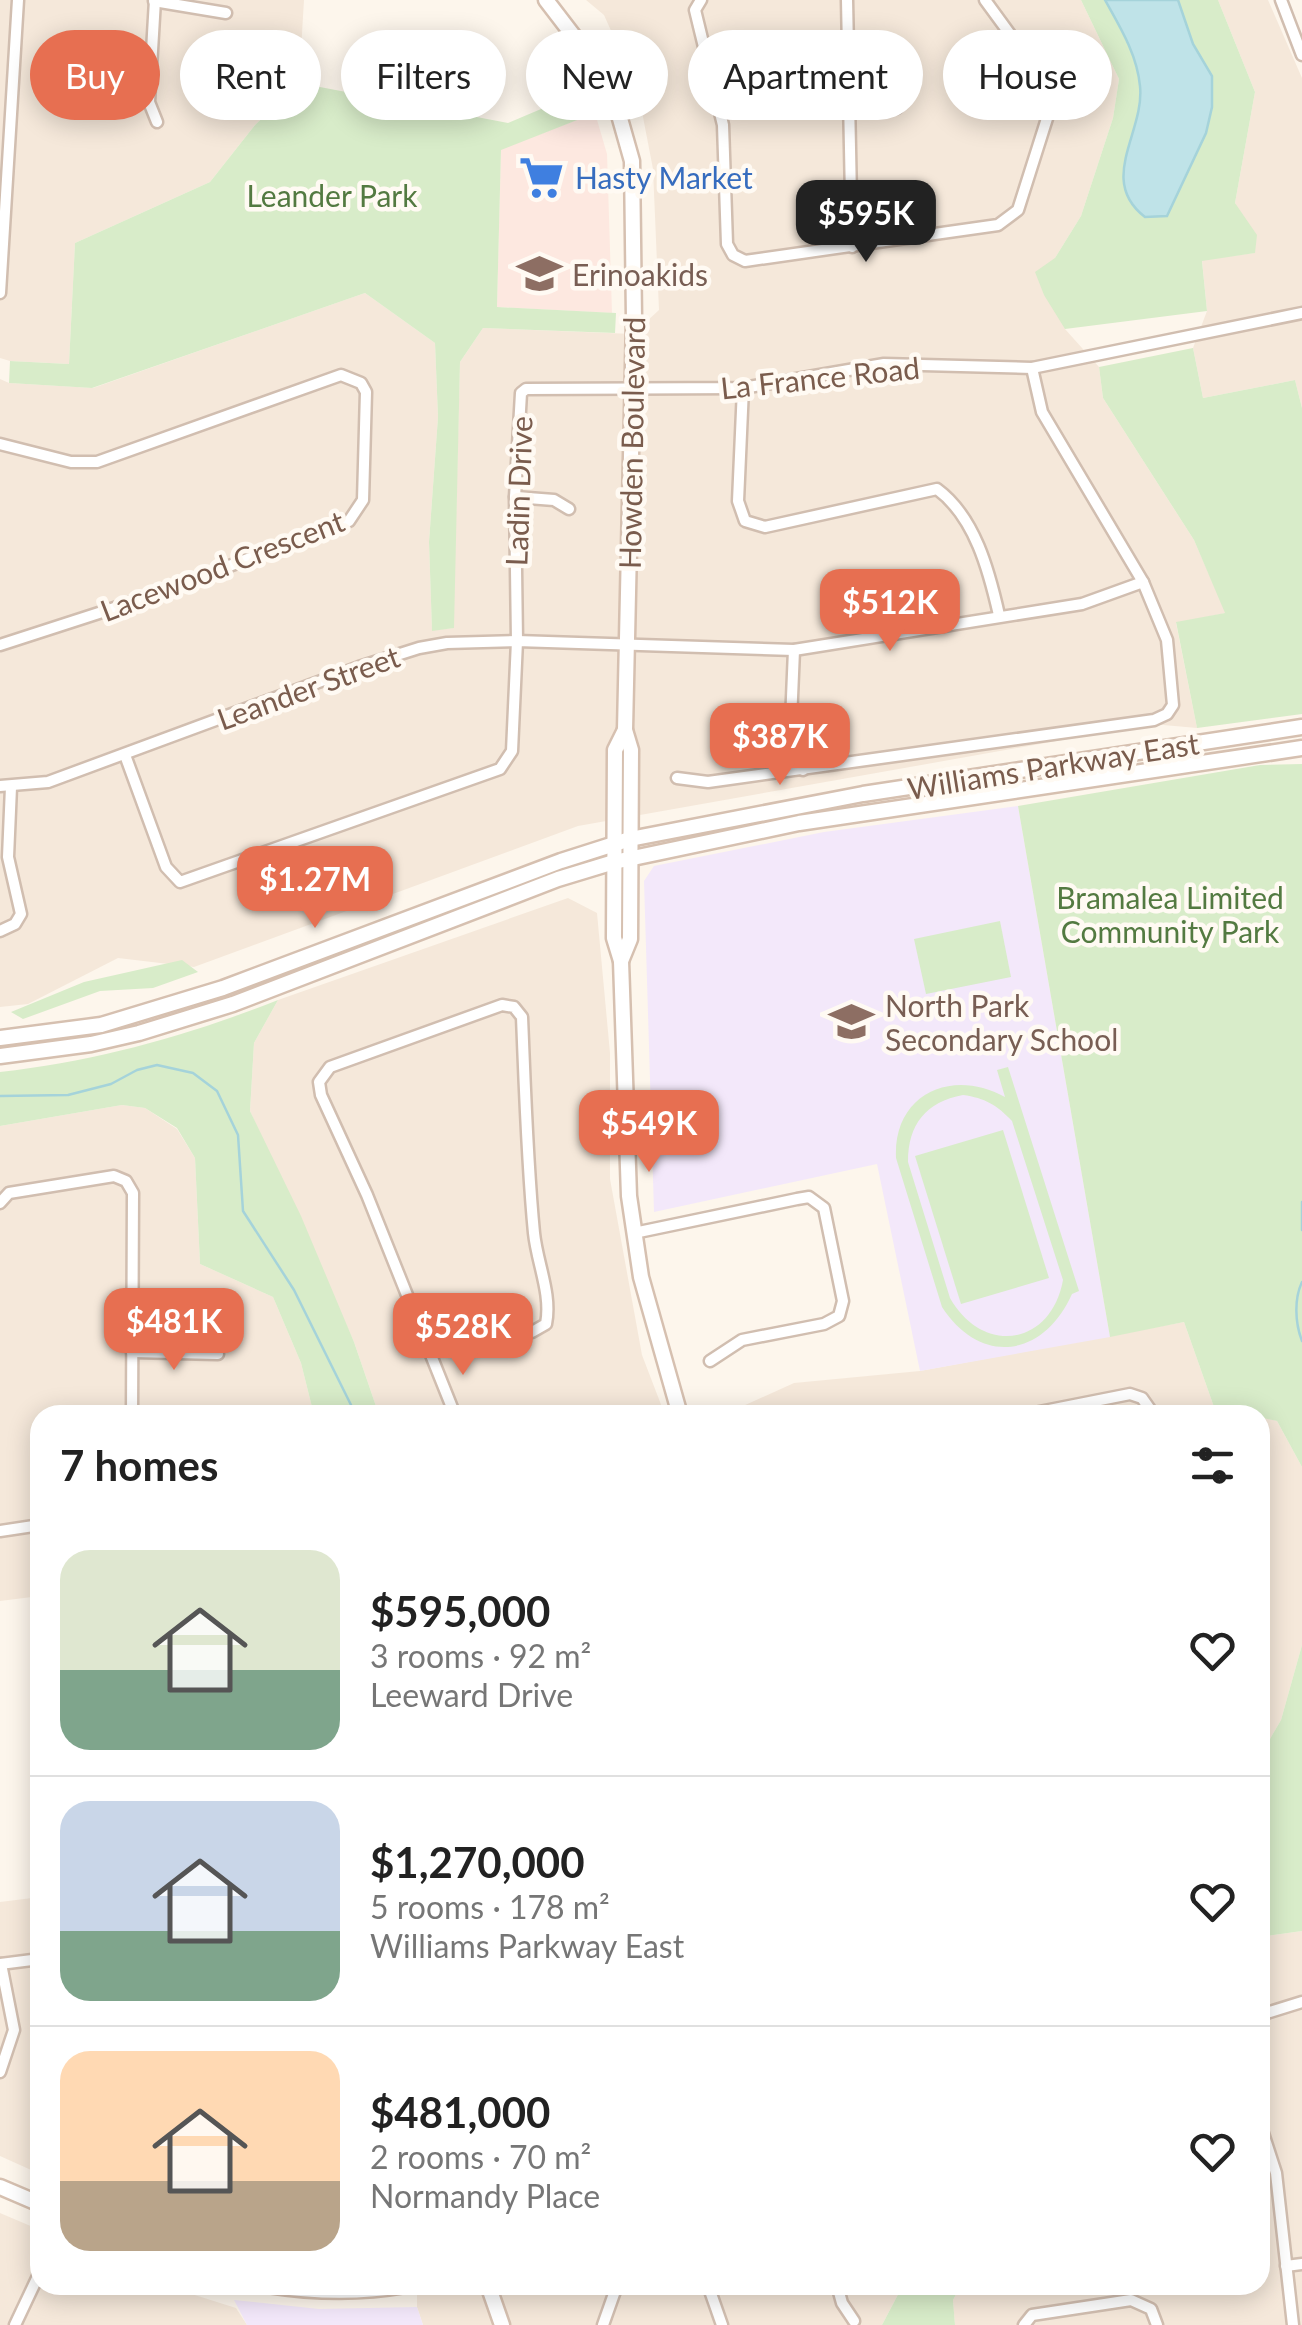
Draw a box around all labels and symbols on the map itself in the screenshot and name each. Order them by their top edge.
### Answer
supermarket icon: Hasty Market [518,153,566,201]
place label: Hasty Market [575,159,753,195]
park label: Leander Park [246,177,418,213]
pin: $595K [796,180,936,265]
school or university icon: Erinoakids [515,250,563,298]
place label: Erinoakids [572,256,708,292]
street label: Howden Boulevard [611,317,651,569]
street label: La France Road [719,349,921,405]
street label: Ladin Drive [497,415,539,567]
street label: Lacewood Crescent [95,502,349,628]
pin: $512K [820,569,960,654]
street label: Leander Street [212,637,404,737]
pin: $387K [710,703,850,788]
street label: Williams Parkway East [905,724,1202,806]
pin: $1.27M [234,846,396,931]
park label: Bramalea Limited Community Park [1056,879,1284,949]
place label: North Park Secondary School [885,987,1118,1057]
school or university icon: North Park Secondary School [828,998,876,1046]
pin: $549K [579,1090,719,1175]
pin: $481K [104,1288,244,1373]
pin: $528K [393,1293,533,1378]

